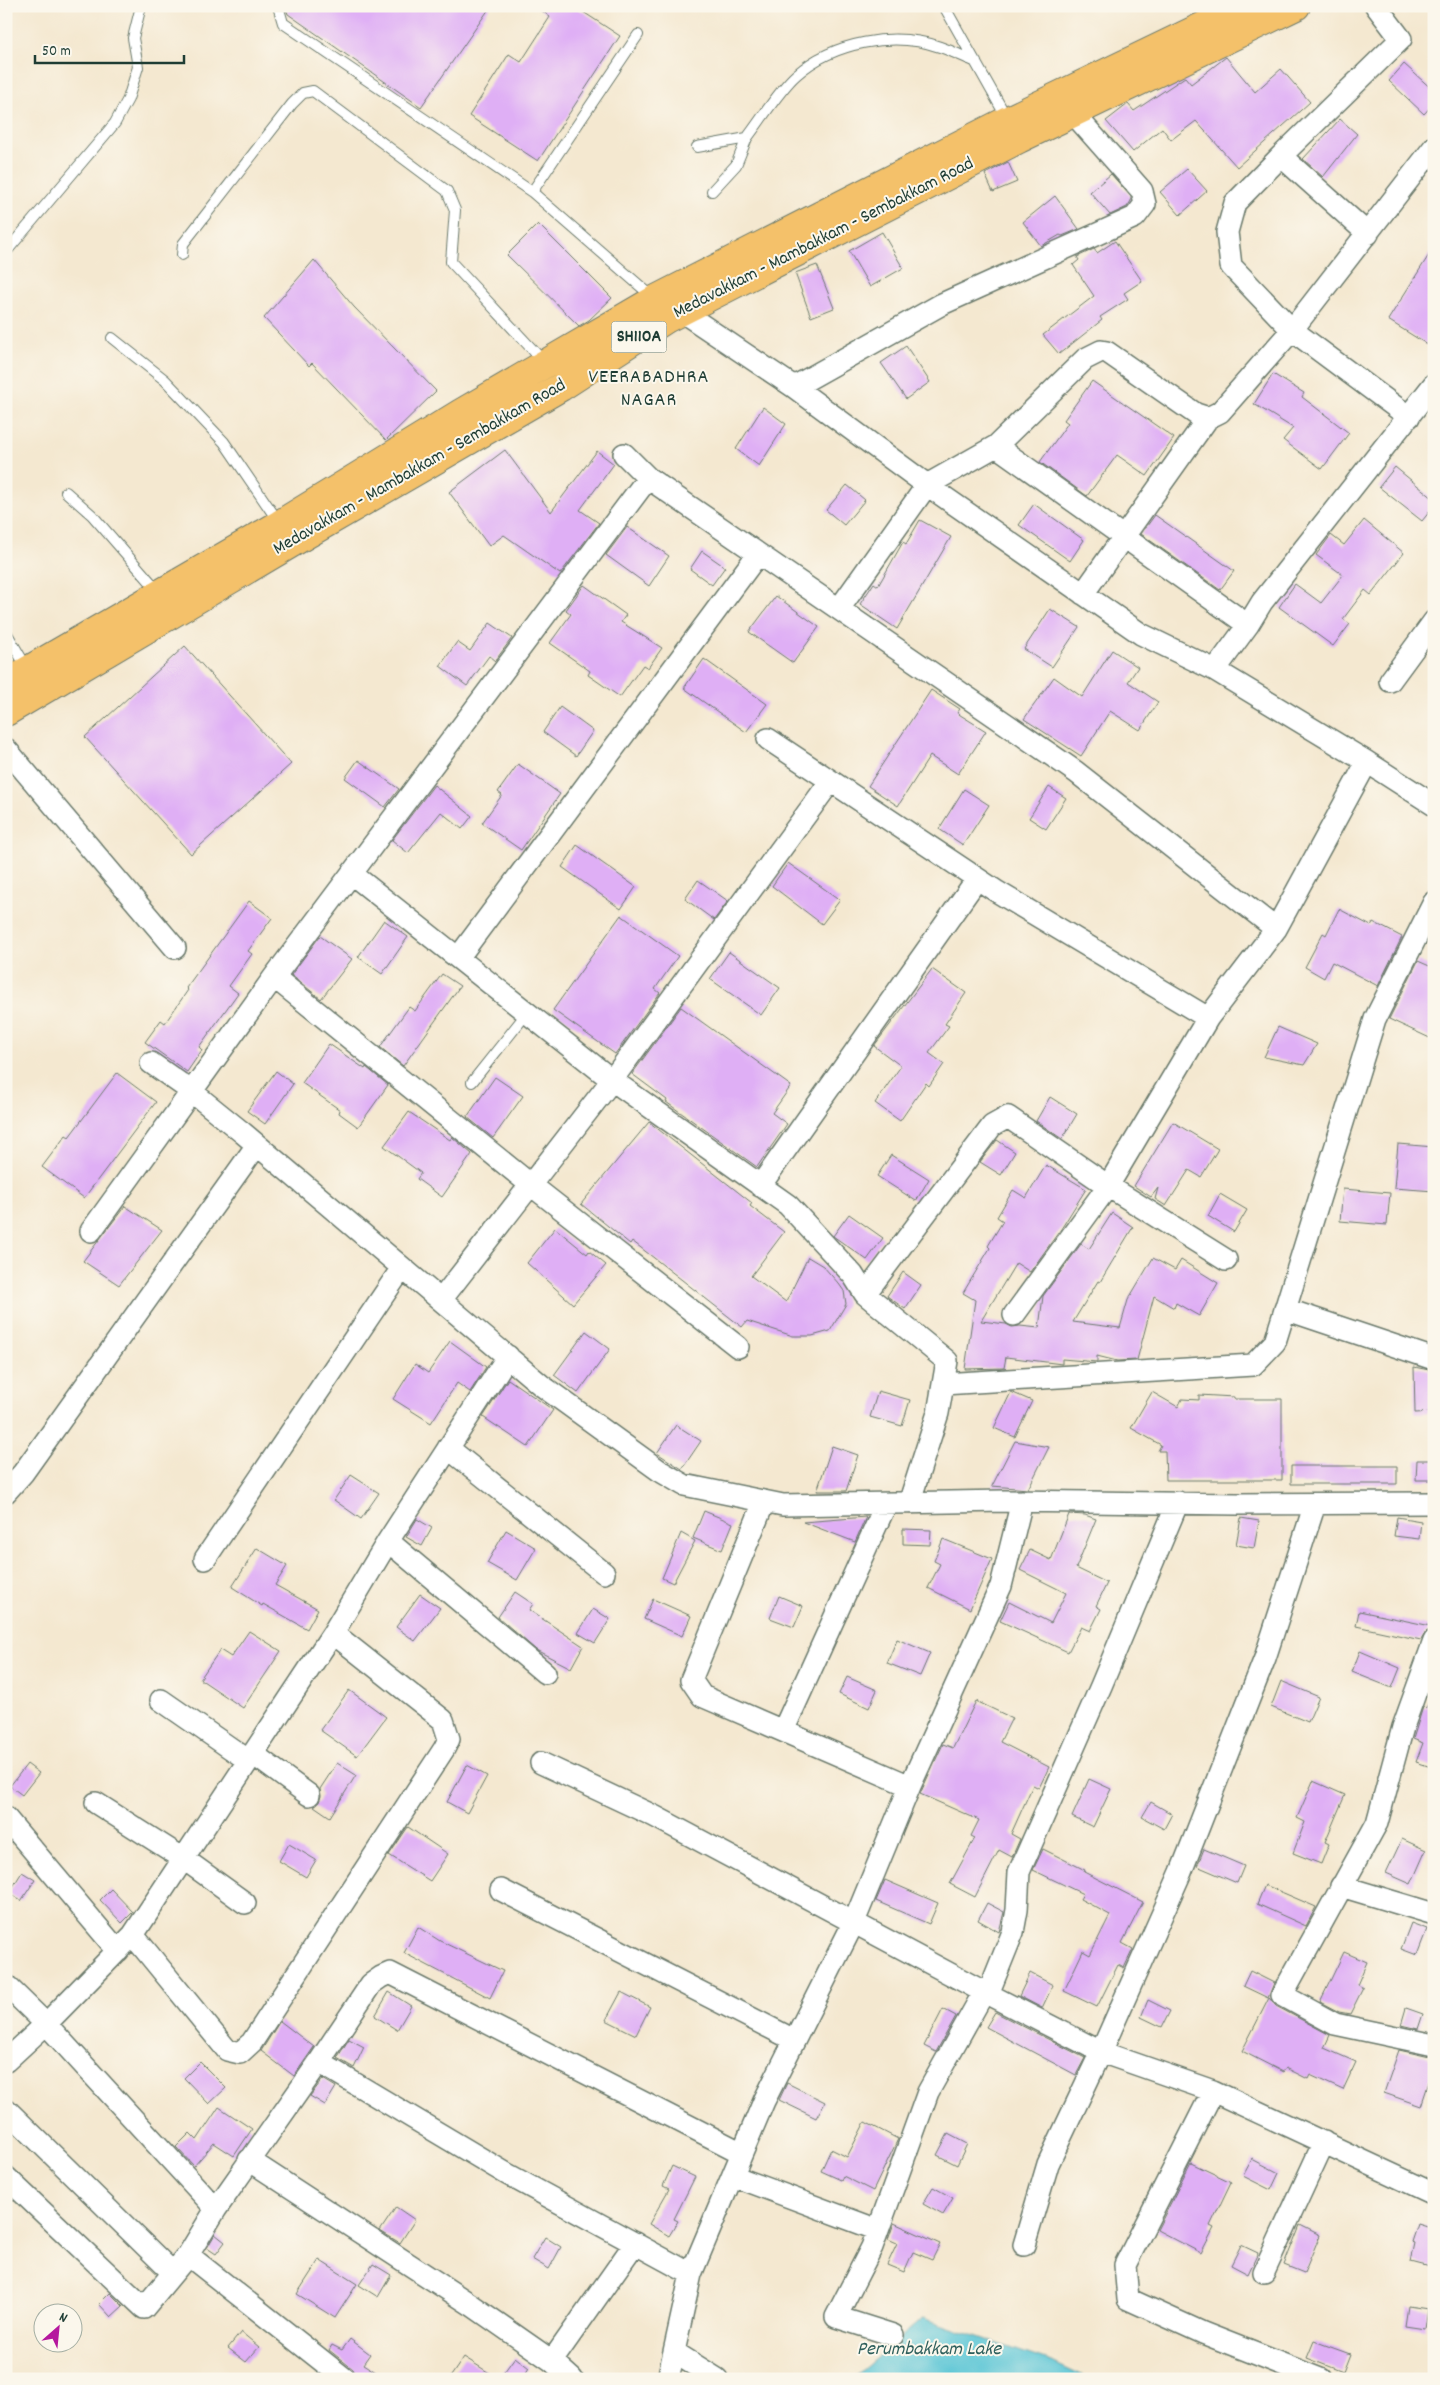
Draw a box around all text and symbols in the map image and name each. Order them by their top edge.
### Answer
scale bar [35,32,184,64]
text: 50 m [42,41,71,63]
street label: Medavakkam - Mambakkam - Sembakkam Road [669,151,979,327]
road number: SH110A [612,322,666,352]
district label: VEERABADHRA NAGAR [588,364,710,415]
street label: Medavakkam - Mambakkam - Sembakkam Road [269,373,571,563]
north arrow [32,2302,82,2352]
text: N [55,2308,71,2329]
water label: Perumbakkam Lake [857,2336,1002,2364]

